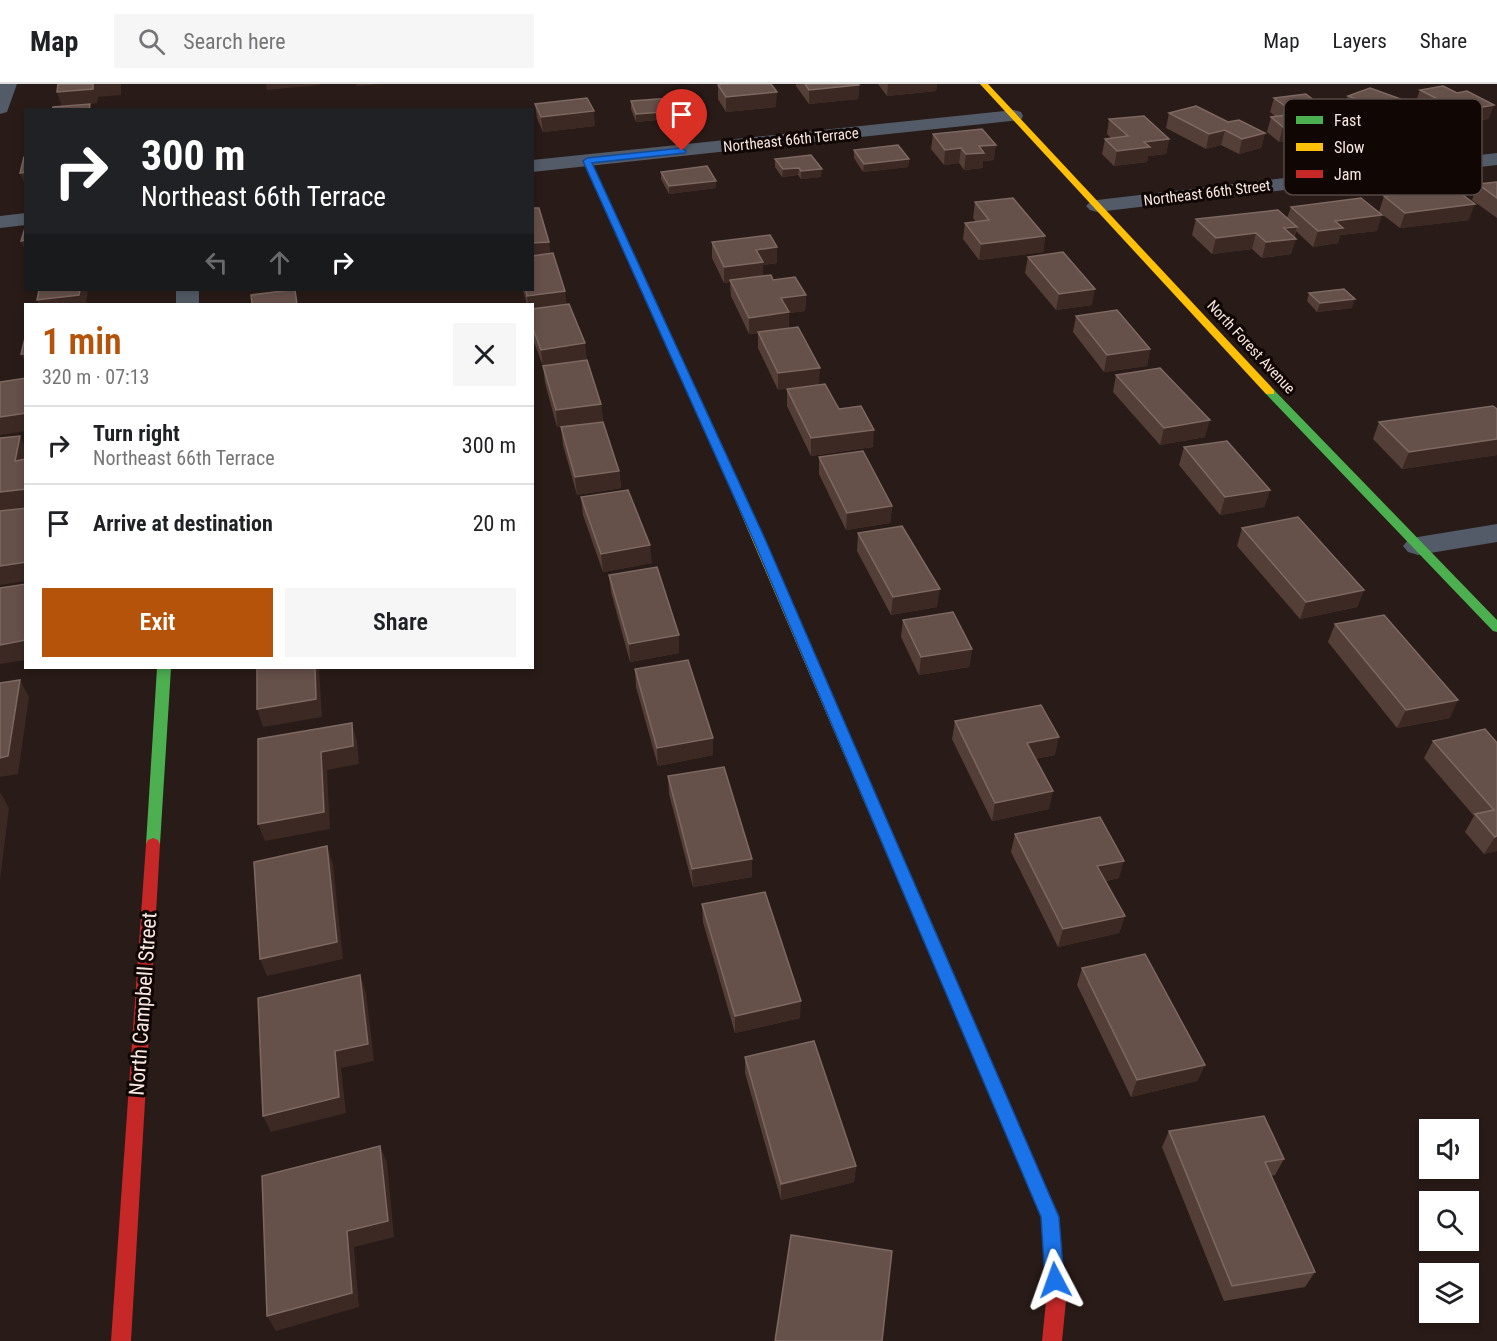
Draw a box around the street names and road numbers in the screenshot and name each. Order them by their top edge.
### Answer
street label: Northeast 66th Terrace [722,124,860,156]
street label: Northeast 66th Street [1143,176,1271,210]
street label: North Forest Avenue [1203,297,1299,397]
street label: North Campbell Street [125,912,161,1096]

